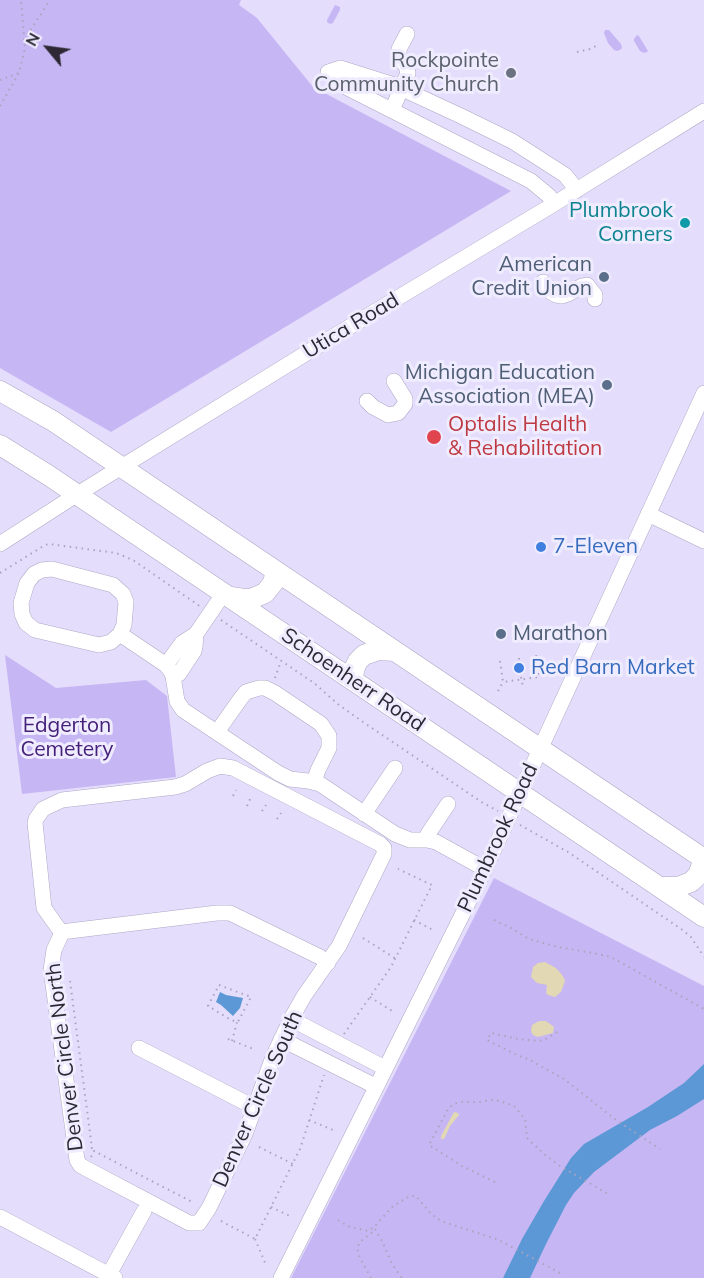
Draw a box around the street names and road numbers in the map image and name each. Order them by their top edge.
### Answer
street label: Utica Road [298,288,404,364]
street label: Schoenherr Road [277,623,429,737]
street label: Plumbrook Road [453,760,543,916]
street label: Denver Circle North [41,961,89,1153]
street label: Denver Circle South [208,1007,308,1191]

